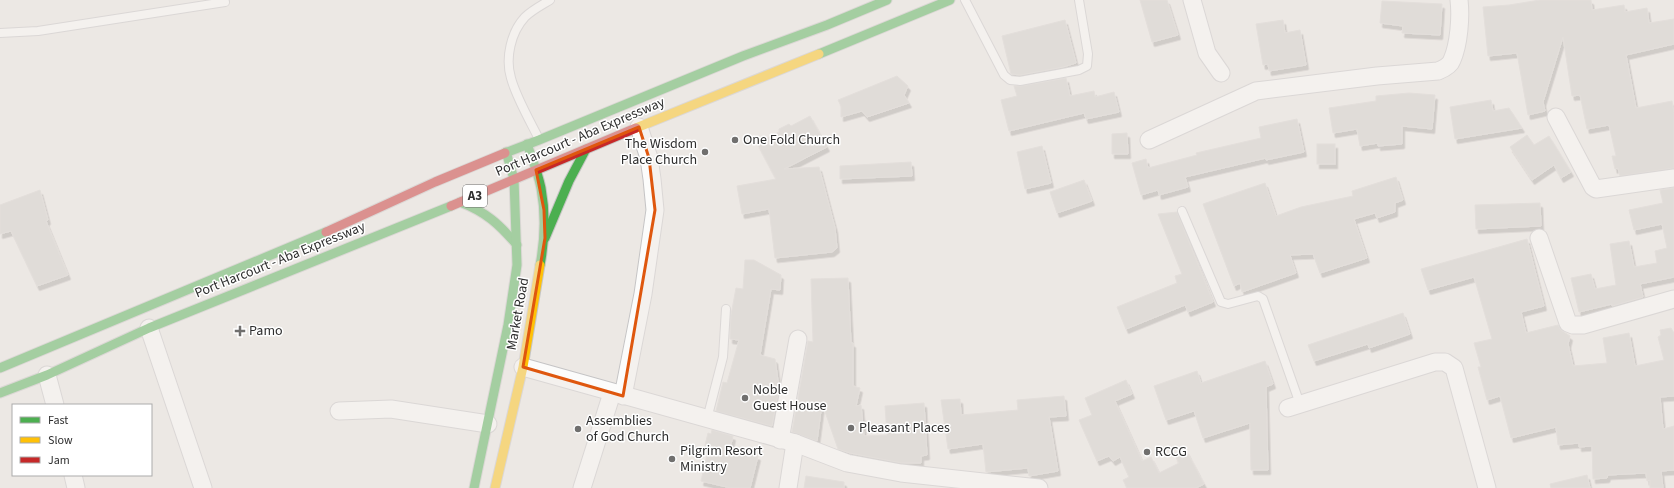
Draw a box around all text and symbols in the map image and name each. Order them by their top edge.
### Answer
street label: Port Harcourt - Aba Expressway [492,92,668,182]
place label: One Fold Church [743,130,840,150]
place label: The Wisdom Place Church [621,134,697,170]
marker: One Fold Church [730,135,740,145]
marker: The Wisdom Place Church [700,147,710,157]
road number: A3 [463,185,487,207]
street label: Port Harcourt - Aba Expressway [192,216,369,303]
street label: Market Road [502,276,534,352]
place label: Pamo [249,321,283,341]
marker: Pamo [234,325,246,337]
place label: Noble Guest House [753,380,827,416]
marker: Noble Guest House [740,393,750,403]
legend [12,404,152,476]
place label: Assemblies of God Church [586,411,669,447]
text: Fast [48,412,68,429]
place label: Pleasant Places [859,418,950,438]
marker: Pleasant Places [846,423,856,433]
marker: Assemblies of God Church [573,424,583,434]
text: Slow [48,432,73,449]
place label: Pilgrim Resort Ministry [680,441,763,477]
place label: RCCG [1155,442,1187,462]
marker: RCCG [1142,447,1152,457]
text: Jam [48,452,70,469]
marker: Pilgrim Resort Ministry [667,454,677,464]

